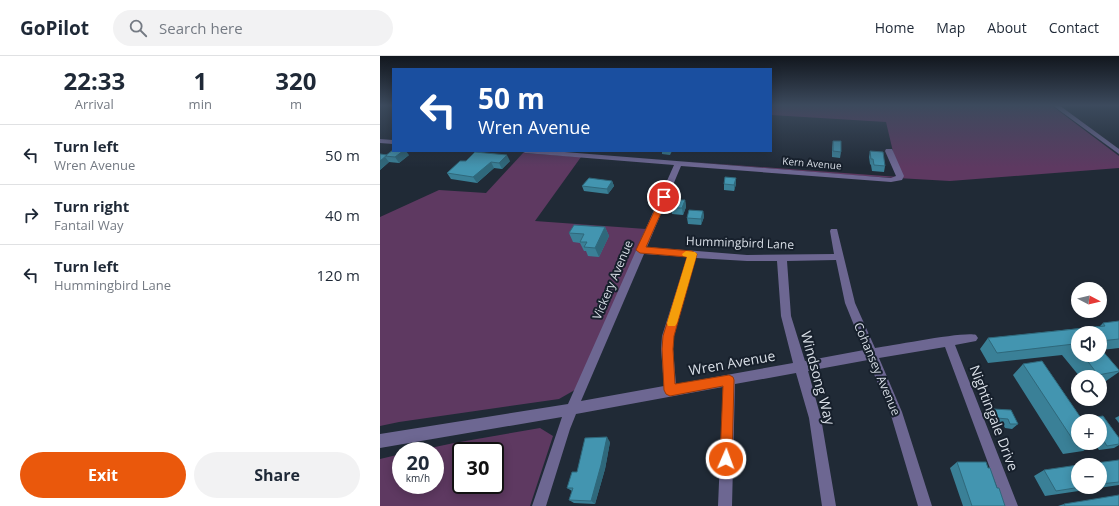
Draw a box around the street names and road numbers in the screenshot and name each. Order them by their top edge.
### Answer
street label: Kern Avenue [782,153,843,173]
street label: Hummingbird Lane [686,232,795,253]
street label: Vickery Avenue [588,237,637,322]
street label: Cohansey Avenue [850,320,905,418]
street label: Windsong Way [797,329,840,428]
street label: Wren Avenue [687,346,777,379]
street label: Nightingale Drive [966,362,1023,474]

